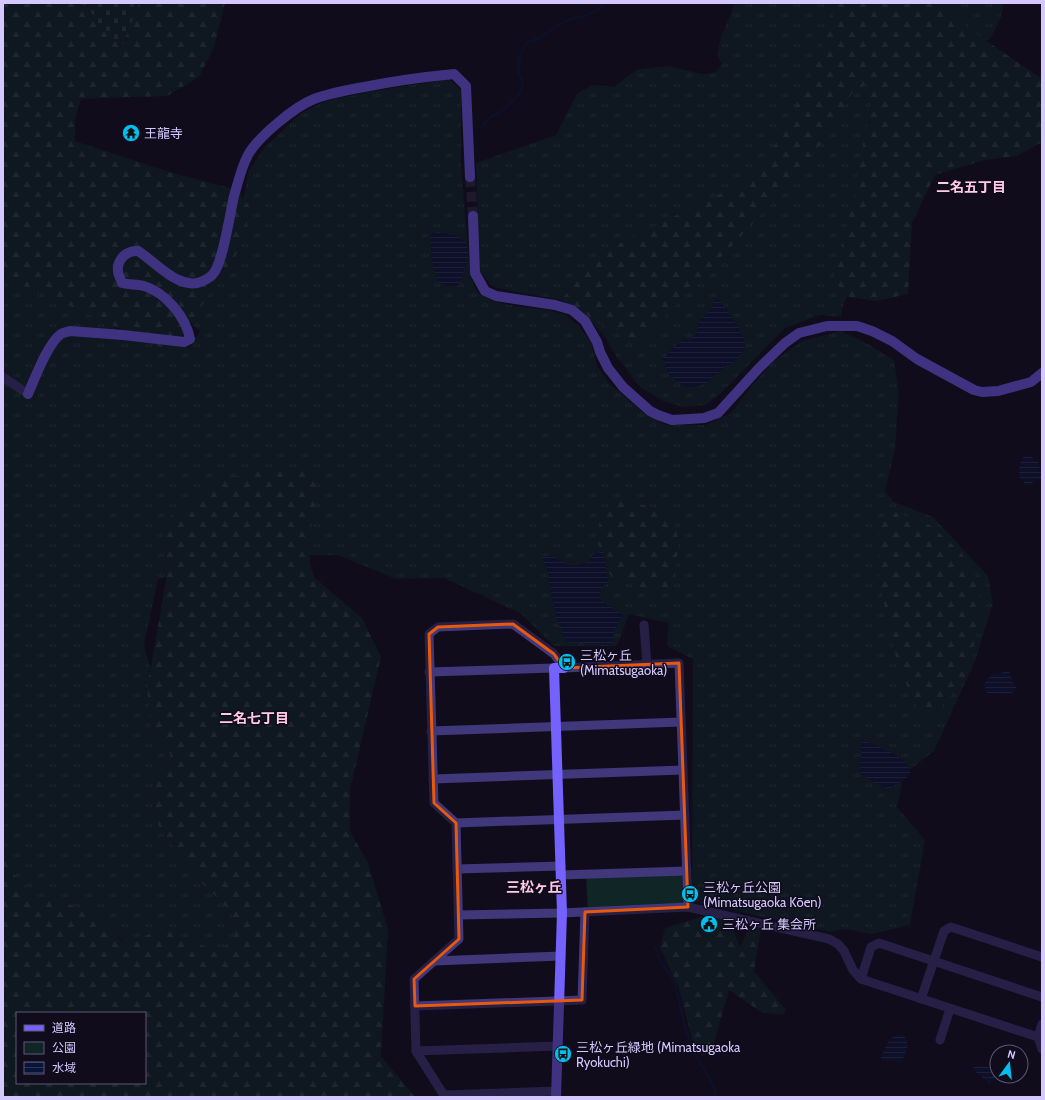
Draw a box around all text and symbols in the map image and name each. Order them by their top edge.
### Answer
temple icon: 王龍寺 [121,123,141,143]
place label: 王龍寺 [144,125,183,141]
district label: 二名五丁目 [936,178,1006,196]
place label: 三松ヶ丘 (Mimatsugaoka) [580,647,667,678]
bus stop icon: 三松ヶ丘 (Mimatsugaoka) [557,652,577,672]
district label: 二名七丁目 [219,709,289,727]
district label: 三松ヶ丘 [506,878,562,896]
place label: 三松ヶ丘公園 (Mimatsugaoka Kōen) [703,879,822,910]
bus stop icon: 三松ヶ丘公園 (Mimatsugaoka Kōen) [680,884,700,904]
public building icon: 三松ヶ丘 集会所 [699,914,719,934]
place label: 三松ヶ丘 集会所 [722,916,816,932]
legend [16,1012,146,1084]
text: 道路 [52,1020,76,1035]
place label: 三松ヶ丘緑地 (Mimatsugaoka Ryokuchi) [576,1039,741,1070]
text: 公園 [52,1040,76,1055]
bus stop icon: 三松ヶ丘緑地 (Mimatsugaoka Ryokuchi) [553,1044,573,1064]
north arrow [989,1044,1029,1084]
text: N [1006,1047,1017,1062]
text: 水域 [52,1060,76,1075]

